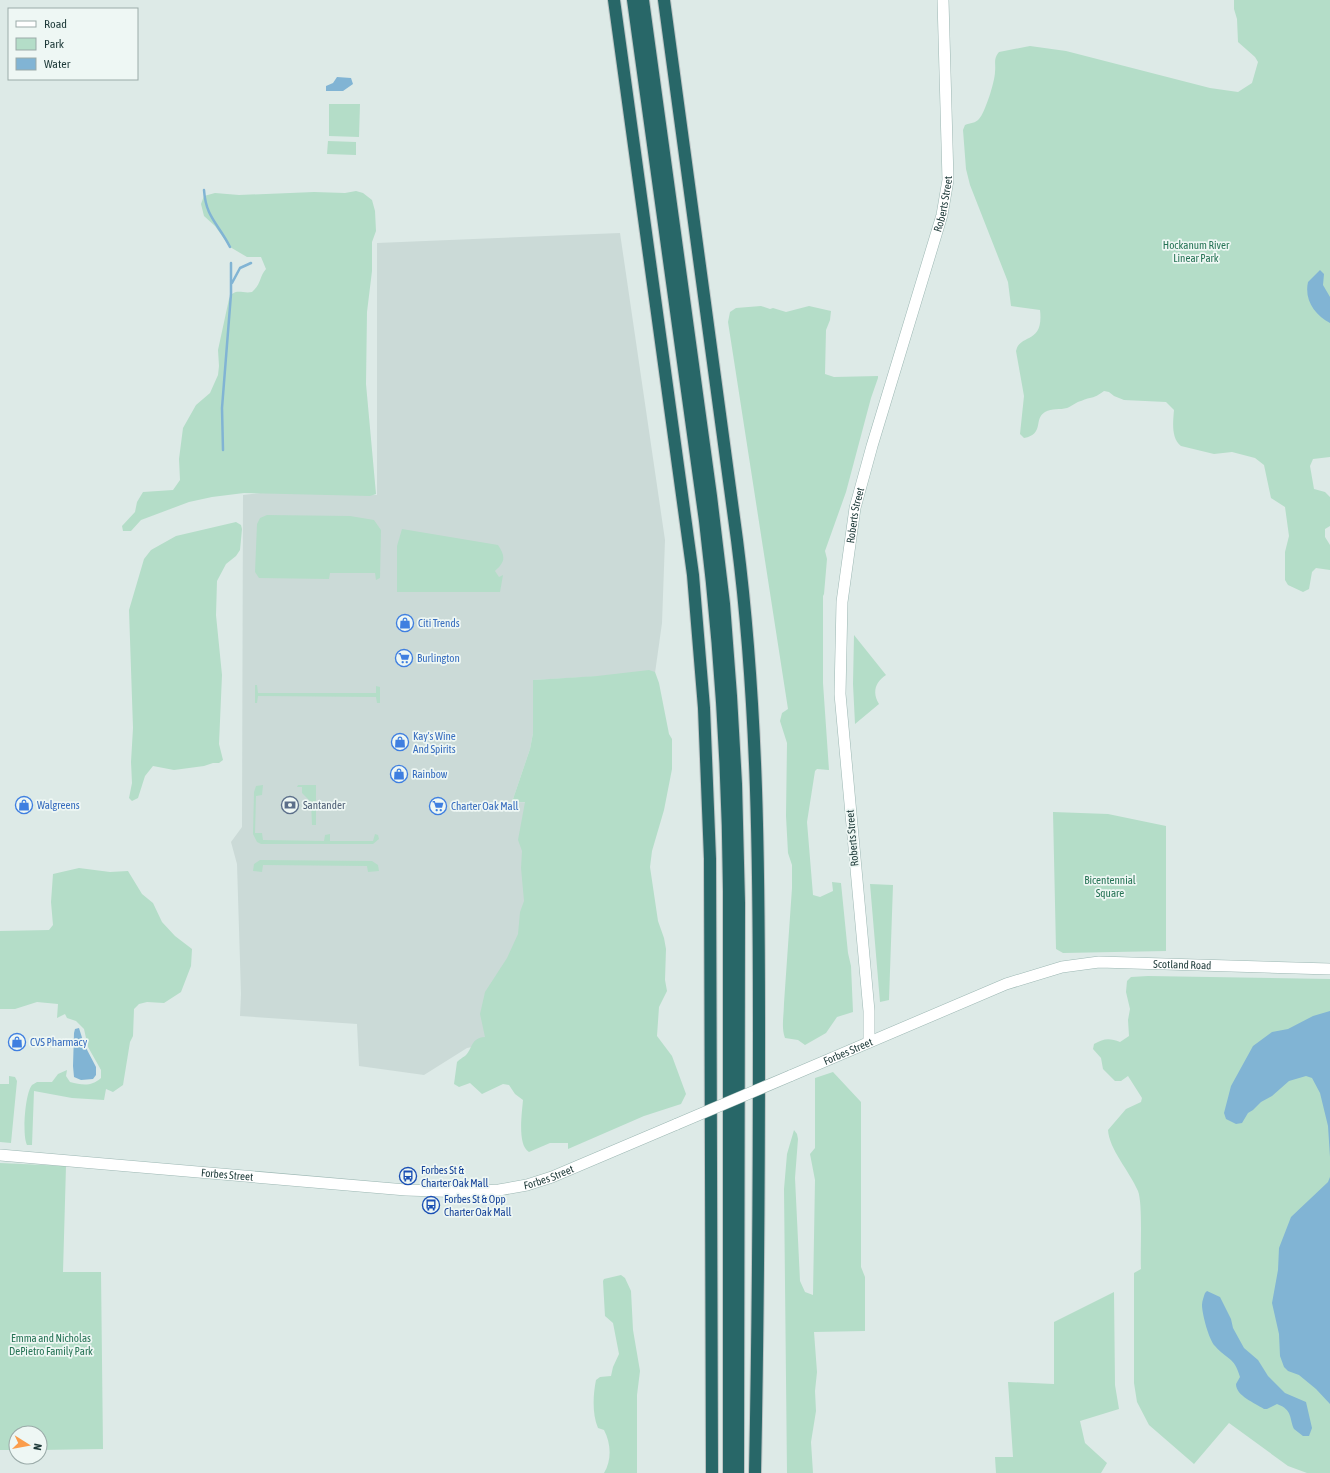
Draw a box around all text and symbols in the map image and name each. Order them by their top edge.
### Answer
legend [8,8,138,80]
text: Road [44,17,67,31]
text: Park [44,37,65,51]
text: Water [44,57,71,71]
street label: Roberts Street [931,176,954,233]
park label: Hockanum River Linear Park [1163,239,1230,264]
street label: Roberts Street [844,486,866,544]
shop icon: Citi Trends [395,613,415,633]
place label: Citi Trends [418,617,460,629]
supermarket icon: Burlington [394,648,414,668]
place label: Burlington [417,652,460,664]
place label: Kay's Wine And Spirits [413,730,456,755]
shop icon: Kay's Wine And Spirits [390,732,410,752]
shop icon: Rainbow [389,764,409,784]
place label: Rainbow [412,768,448,780]
shop icon: Walgreens [14,795,34,815]
bank icon: Santander [280,795,300,815]
supermarket icon: Charter Oak Mall [428,796,448,816]
place label: Walgreens [37,799,80,811]
place label: Santander [303,799,346,811]
place label: Charter Oak Mall [451,800,519,812]
street label: Roberts Street [844,809,860,867]
park label: Bicentennial Square [1084,874,1136,899]
street label: Scotland Road [1153,958,1212,971]
shop icon: CVS Pharmacy [7,1032,27,1052]
place label: CVS Pharmacy [30,1036,88,1048]
street label: Forbes Street [821,1036,874,1067]
street label: Forbes Street [523,1163,575,1191]
place label: Forbes St & Charter Oak Mall [421,1164,489,1189]
street label: Forbes Street [201,1166,254,1183]
bus stop icon: Forbes St & Charter Oak Mall [398,1166,418,1186]
place label: Forbes St & Opp Charter Oak Mall [444,1193,512,1218]
bus stop icon: Forbes St & Opp Charter Oak Mall [421,1195,441,1215]
park label: Emma and Nicholas DePietro Family Park [9,1332,93,1357]
north arrow [8,1425,48,1465]
text: N [31,1443,44,1451]

